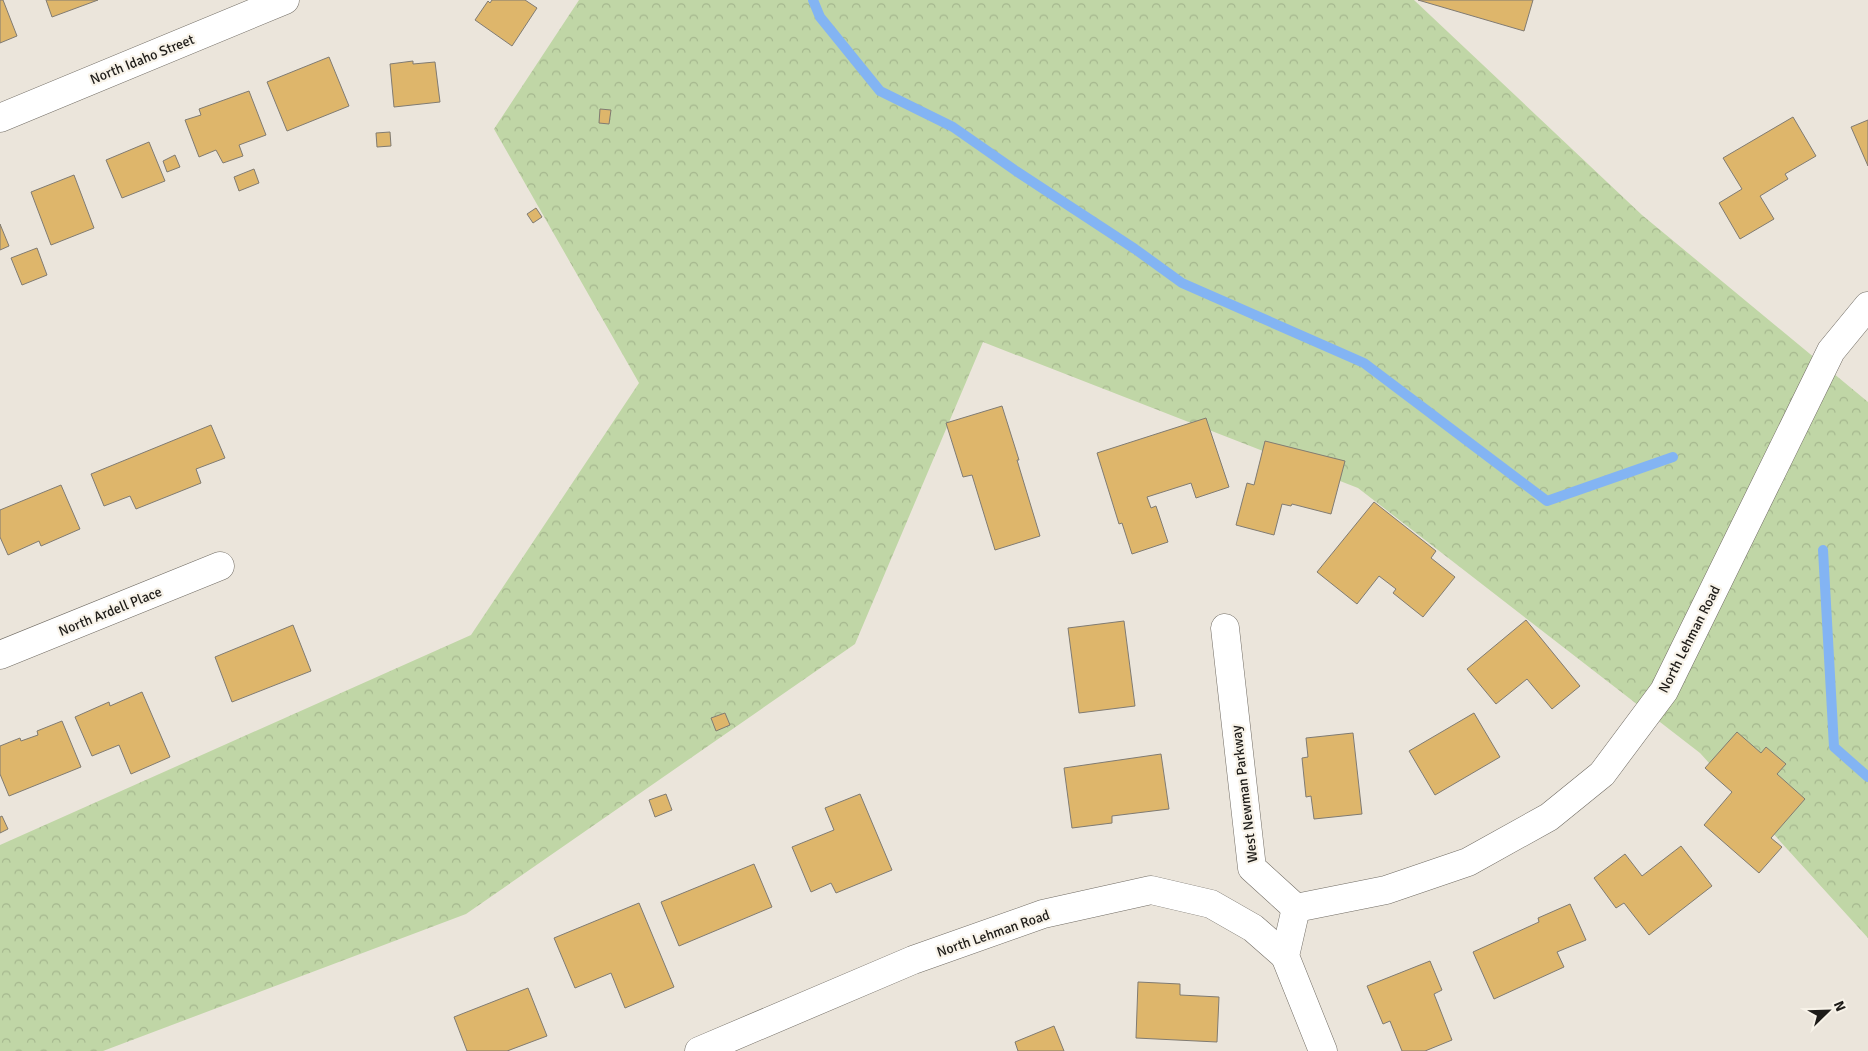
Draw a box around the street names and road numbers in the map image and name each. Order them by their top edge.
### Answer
street label: North Idaho Street [88,31,197,88]
street label: North Ardell Place [56,583,164,640]
street label: North Lehman Road [1655,583,1724,696]
street label: West Newman Parkway [1228,724,1261,864]
street label: North Lehman Road [934,906,1052,961]

